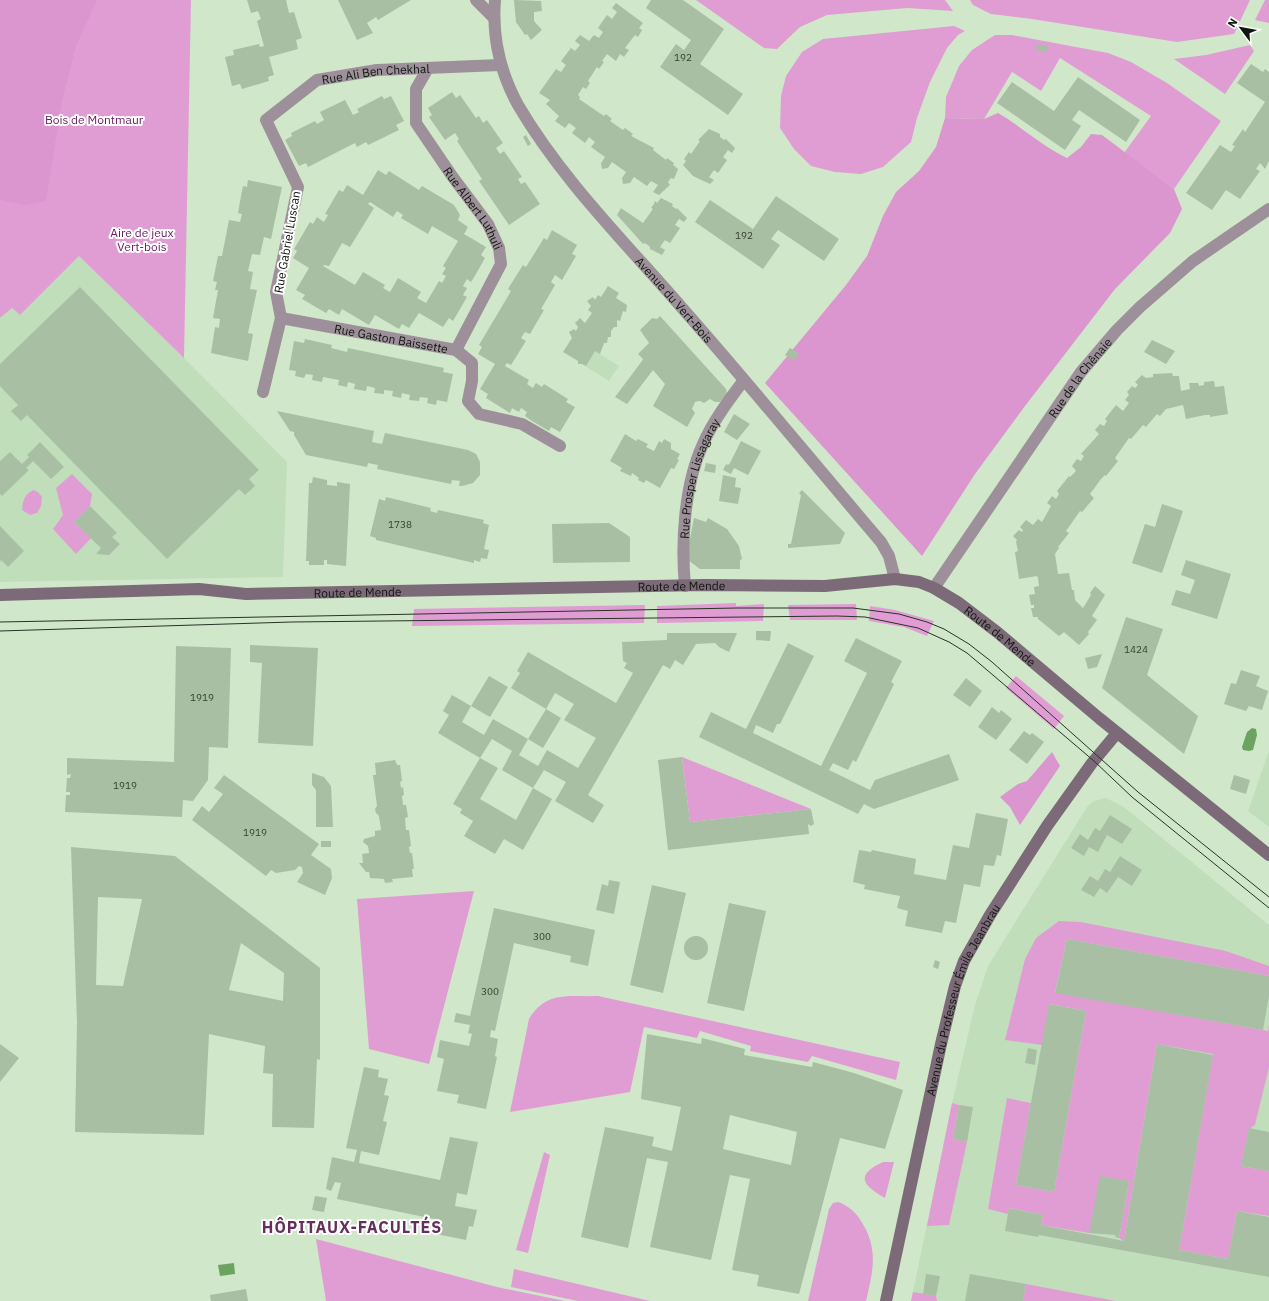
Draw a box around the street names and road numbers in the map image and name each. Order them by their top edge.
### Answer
street label: Rue Ali Ben Chekhal [320,60,430,87]
street label: Rue Albert Luthuli [440,164,506,252]
street label: Rue Gabriel Luscan [271,190,303,294]
street label: Avenue du Vert-Bois [632,253,716,346]
street label: Rue Gaston Baissette [333,320,450,356]
street label: Rue de la Chênaie [1045,334,1115,421]
street label: Rue Prosper Lissagaray [676,415,723,539]
street label: Route de Mende [638,577,726,594]
street label: Route de Mende [314,583,402,600]
street label: Route de Mende [961,602,1039,669]
street label: Avenue du Professeur Émile Jeanbrau [923,901,1003,1097]

